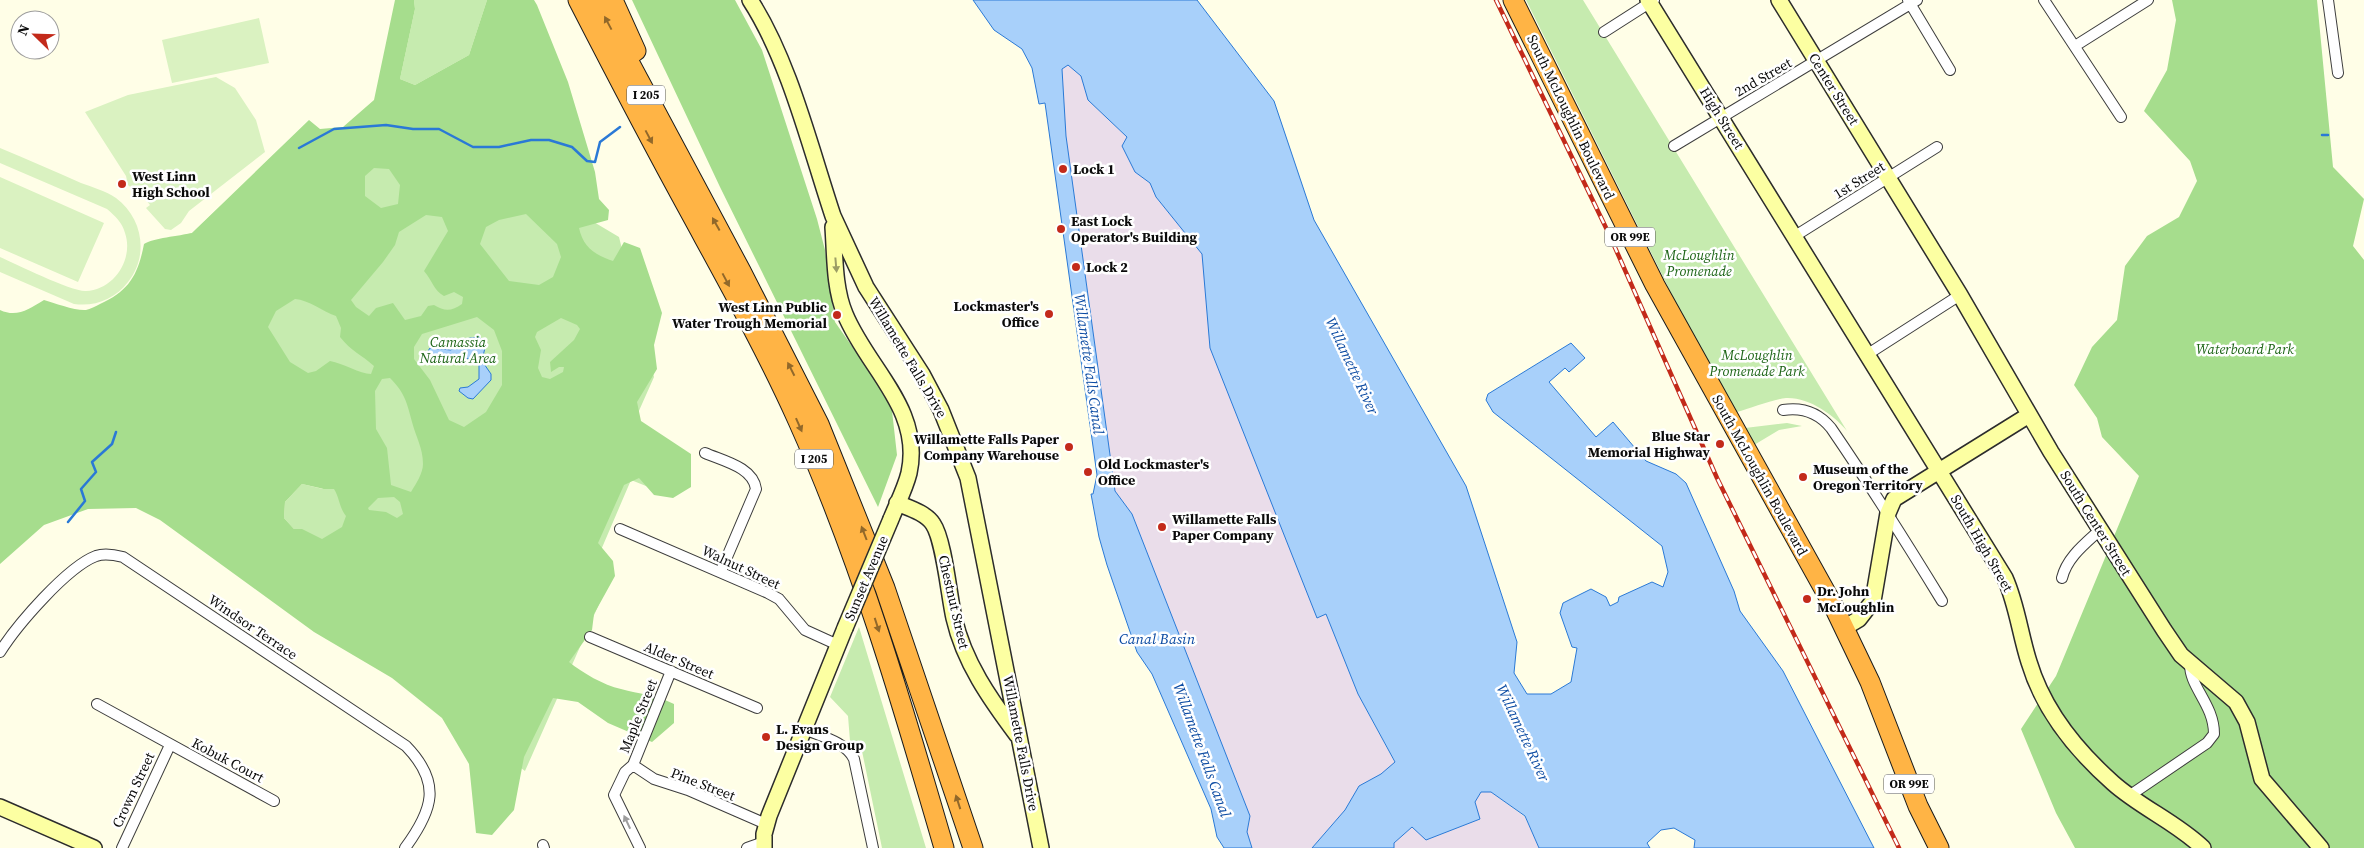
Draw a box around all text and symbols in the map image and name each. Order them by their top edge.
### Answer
north arrow [10,10,60,60]
one-way arrow [604,16,612,30]
text: N [12,21,34,39]
street label: South McLoughlin Boulevard [1522,31,1620,203]
street label: Center Street [1804,49,1864,129]
street label: 2nd Street [1731,52,1796,101]
street label: High Street [1695,83,1749,153]
road number: I 205 [627,86,665,104]
one-way arrow [645,130,653,144]
street label: 1st Street [1829,156,1889,204]
place label: Lock 1 [1073,159,1115,179]
marker: Lock 1 [1057,163,1069,175]
place label: West Linn High School [132,166,210,202]
marker: West Linn High School [116,178,128,190]
place label: East Lock Operator's Building [1071,211,1198,247]
one-way arrow [712,217,720,232]
marker: East Lock Operator's Building [1055,223,1067,235]
road number: OR 99E [1605,228,1655,246]
park label: McLoughlin Promenade [1662,245,1735,281]
one-way arrow [832,257,840,273]
place label: Lock 2 [1086,257,1128,277]
marker: Lock 2 [1070,261,1082,273]
one-way arrow [722,273,731,286]
water label: Willamette Falls Canal [1069,292,1110,436]
street label: Willamette Falls Drive [864,293,952,421]
place label: Lockmaster's Office [953,296,1040,332]
place label: West Linn Public Water Trough Memorial [672,297,827,333]
marker: Lockmaster's Office [1043,308,1055,320]
marker: West Linn Public Water Trough Memorial [831,309,843,321]
water label: Willamette River [1321,314,1385,419]
park label: Camassia Natural Area [419,332,497,368]
park label: Waterboard Park [2196,339,2294,359]
park label: McLoughlin Promenade Park [1708,345,1805,381]
one-way arrow [786,361,795,376]
street label: South McLoughlin Boulevard [1707,391,1813,559]
one-way arrow [796,418,804,432]
place label: Blue Star Memorial Highway [1588,426,1711,462]
place label: Willamette Falls Paper Company Warehouse [914,429,1059,465]
marker: Blue Star Memorial Highway [1714,438,1726,450]
marker: Willamette Falls Paper Company Warehouse [1063,441,1075,453]
road number: I 205 [795,449,833,468]
place label: Old Lockmaster's Office [1098,454,1210,490]
place label: Museum of the Oregon Territory [1813,459,1923,495]
marker: Old Lockmaster's Office [1082,466,1094,478]
street label: South Center Street [2056,467,2137,580]
marker: Museum of the Oregon Territory [1797,471,1809,483]
street label: South High Street [1946,491,2018,596]
place label: Willamette Falls Paper Company [1172,509,1277,545]
marker: Willamette Falls Paper Company [1156,521,1168,533]
one-way arrow [860,525,868,540]
street label: Sunset Avenue [839,532,893,624]
street label: Walnut Street [699,540,784,594]
street label: Chestnut Street [934,553,975,651]
place label: Dr. John McLoughlin [1817,581,1895,617]
street label: Windsor Terrace [204,590,302,664]
marker: Dr. John McLoughlin [1801,593,1813,605]
one-way arrow [874,618,881,633]
water label: Canal Basin [1119,628,1196,649]
street label: Alder Street [641,636,717,684]
street label: Willamette Falls Drive [998,673,1044,813]
street label: Maple Street [614,676,662,756]
water label: Willamette Falls Canal [1168,680,1237,821]
water label: Willamette River [1492,681,1556,786]
place label: L. Evans Design Group [776,719,864,755]
marker: L. Evans Design Group [760,731,772,743]
street label: Kobuk Court [188,733,268,788]
street label: Crown Street [107,749,159,831]
street label: Pine Street [668,763,739,806]
road number: OR 99E [1884,774,1934,794]
one-way arrow [954,794,962,809]
one-way arrow [623,814,631,829]

